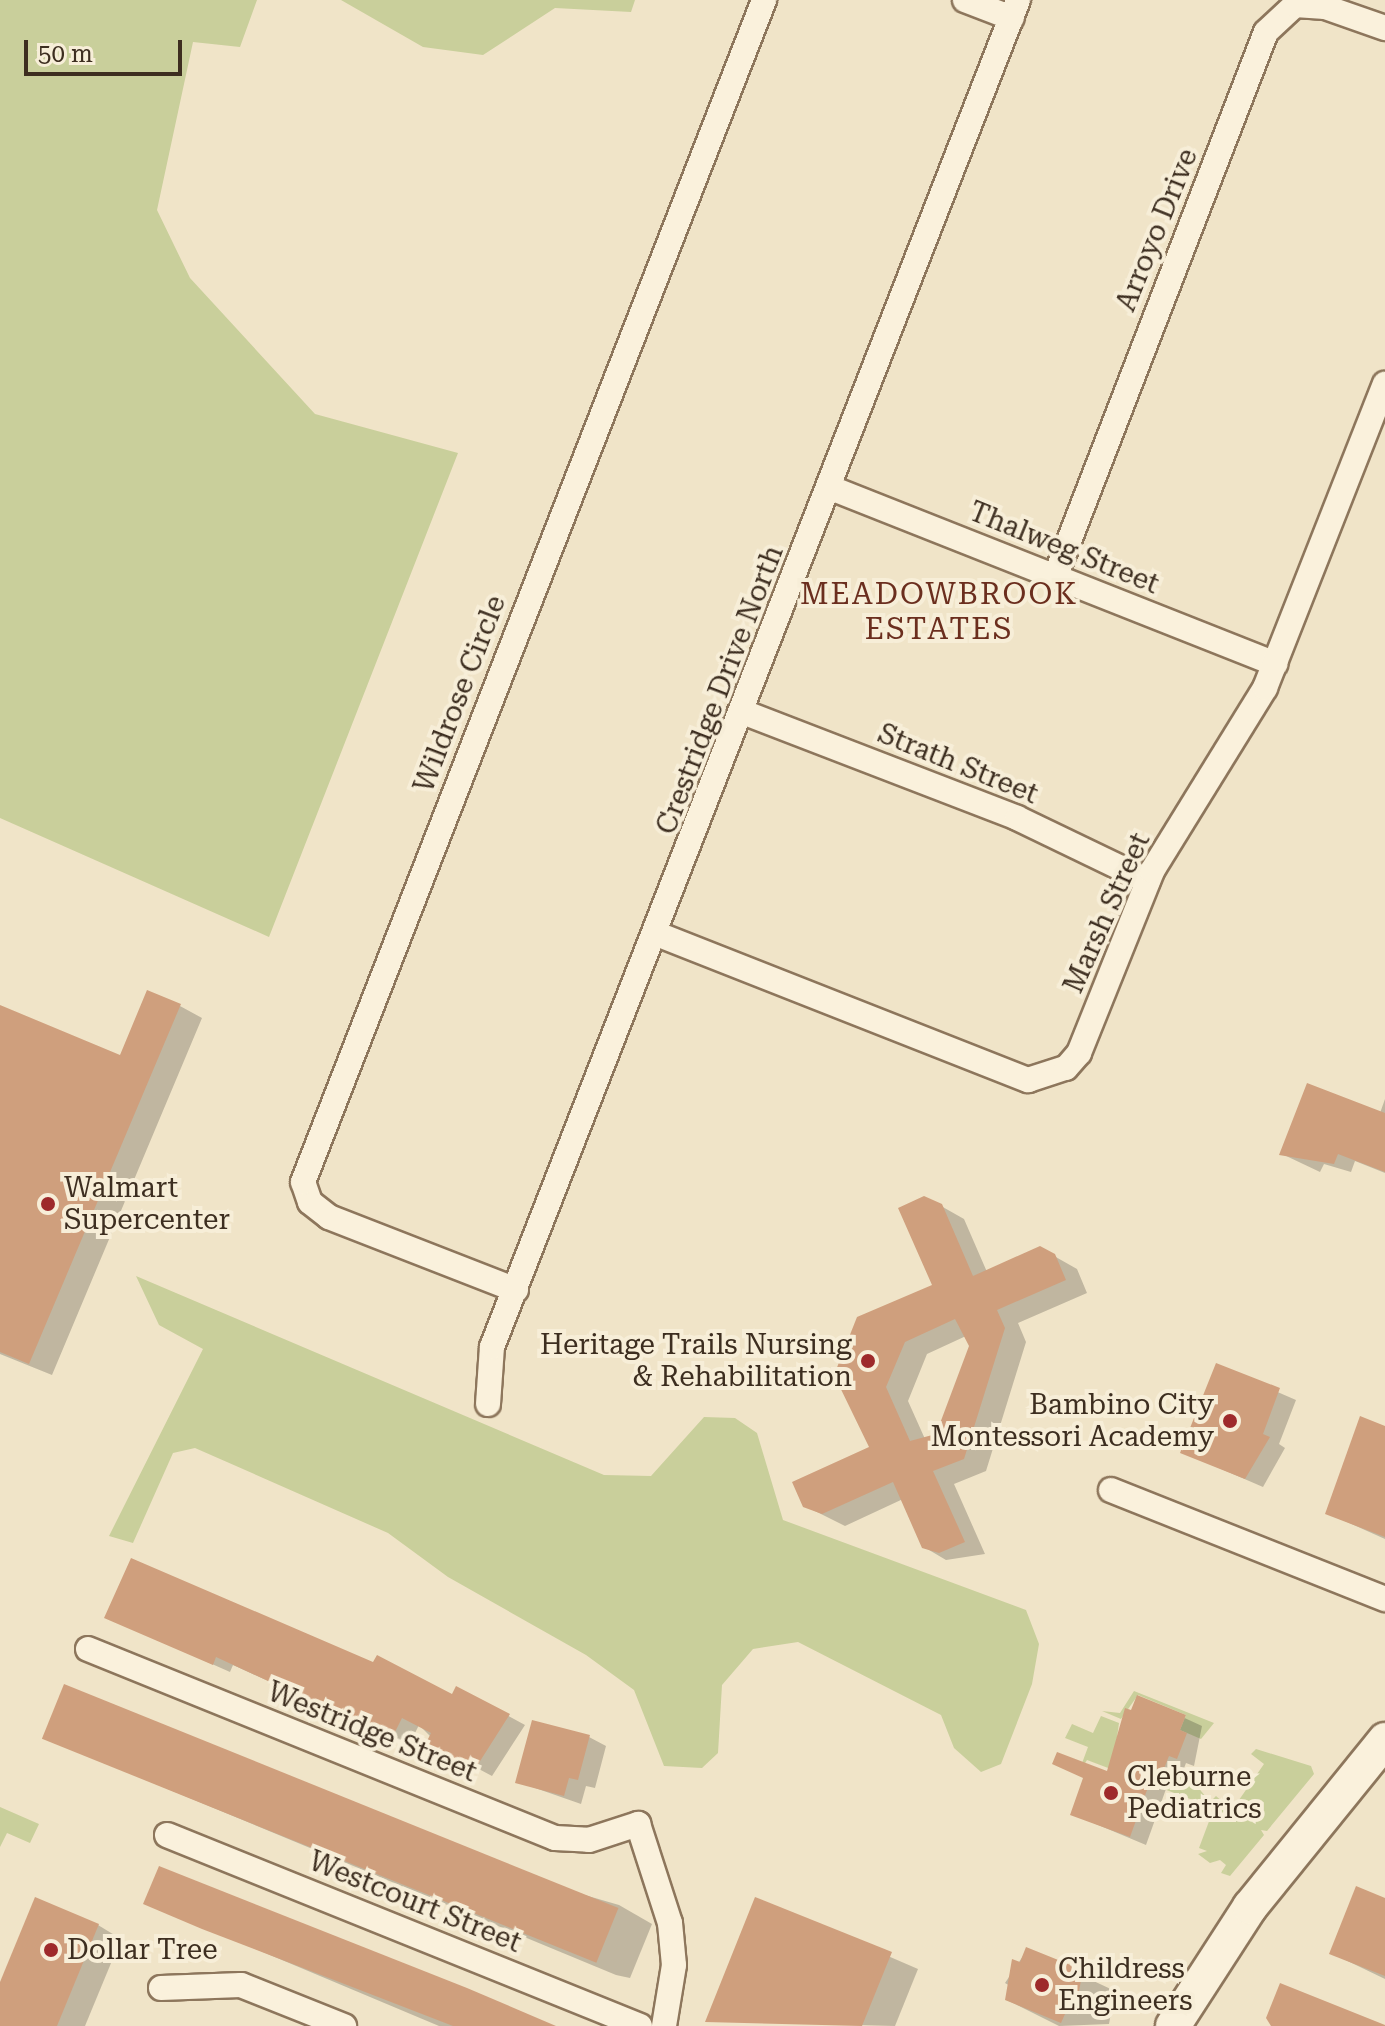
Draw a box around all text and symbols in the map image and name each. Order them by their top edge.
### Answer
scale bar [28,24,186,74]
text: 50 m [38,40,93,68]
street label: Arroyo Drive [1109,144,1205,316]
street label: Thalweg Street [964,495,1164,601]
street label: Crestridge Drive North [649,541,791,839]
district label: MEADOWBROOK ESTATES [800,576,1078,646]
street label: Wildrose Circle [407,591,513,797]
street label: Strath Street [873,717,1043,811]
street label: Marsh Street [1057,828,1157,998]
place label: Walmart Supercenter [64,1171,230,1237]
marker: Walmart Supercenter [39,1195,57,1213]
place label: Heritage Trails Nursing & Rehabilitation [540,1328,852,1394]
marker: Heritage Trails Nursing & Rehabilitation [859,1352,877,1370]
place label: Bambino City Montessori Academy [931,1388,1214,1454]
marker: Bambino City Montessori Academy [1221,1412,1239,1430]
street label: Westridge Street [262,1675,482,1789]
place label: Cleburne Pediatrics [1127,1760,1262,1826]
marker: Cleburne Pediatrics [1102,1784,1120,1802]
street label: Westcourt Street [304,1844,526,1960]
place label: Dollar Tree [67,1933,218,1967]
marker: Dollar Tree [42,1941,60,1959]
place label: Childress Engineers [1058,1952,1193,2018]
marker: Childress Engineers [1033,1976,1051,1994]

